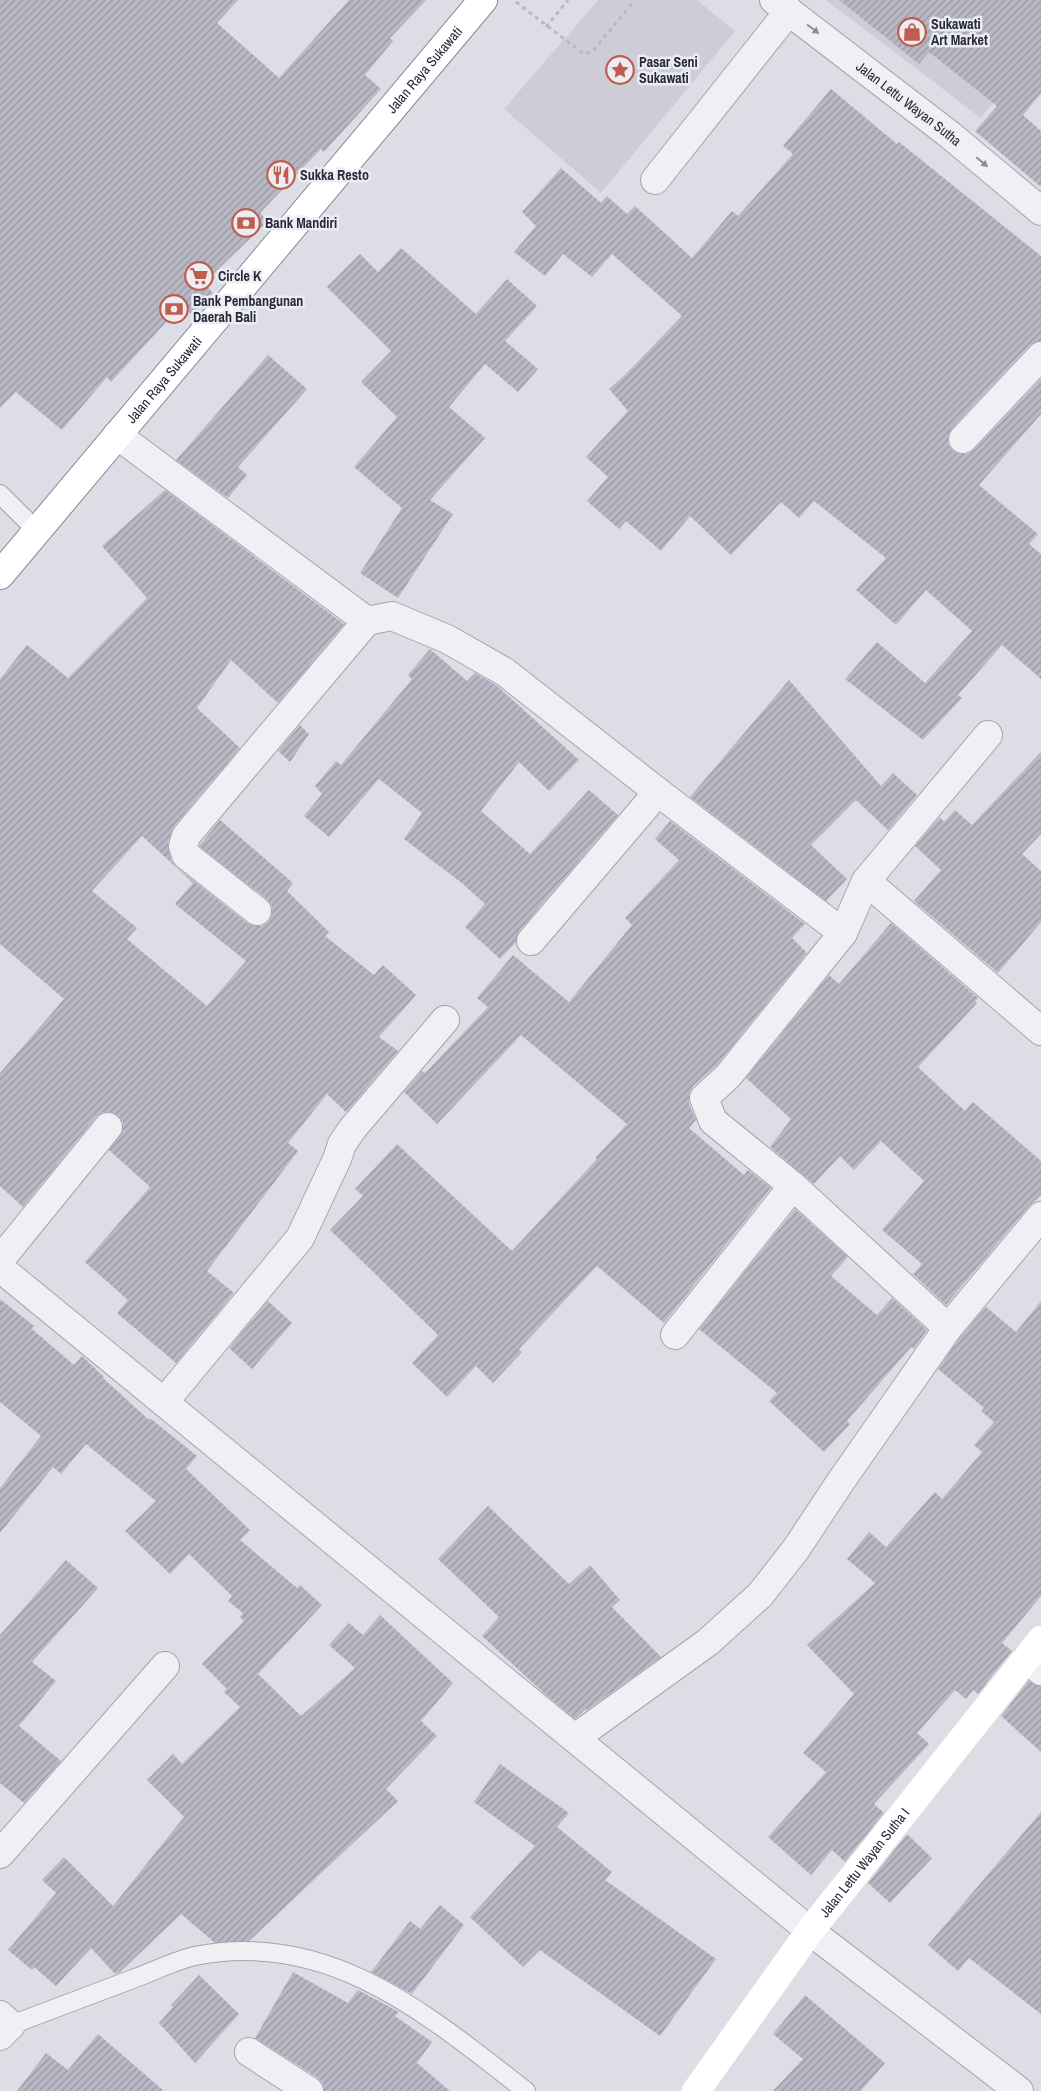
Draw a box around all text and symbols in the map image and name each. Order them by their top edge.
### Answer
place label: Sukawati Art Market [931,15,988,49]
shop icon: Sukawati Art Market [897,17,927,47]
street label: Jalan Raya Sukawati [383,22,466,117]
one-way arrow [806,24,819,35]
place label: Pasar Seni Sukawati [639,53,698,87]
place icon: Pasar Seni Sukawati [605,55,635,85]
street label: Jalan Lettu Wayan Sutha [853,57,966,150]
one-way arrow [976,156,989,167]
restaurant icon: Sukka Resto [266,160,296,190]
place label: Sukka Resto [300,166,369,184]
bank icon: Bank Mandiri [231,208,261,238]
place label: Bank Mandiri [265,214,337,232]
supermarket icon: Circle K [184,261,214,291]
place label: Circle K [218,267,262,285]
place label: Bank Pembangunan Daerah Bali [193,292,303,326]
bank icon: Bank Pembangunan Daerah Bali [159,294,189,324]
street label: Jalan Raya Sukawati [122,333,206,427]
street label: Jalan Lettu Wayan Sutha I [816,1804,913,1921]

